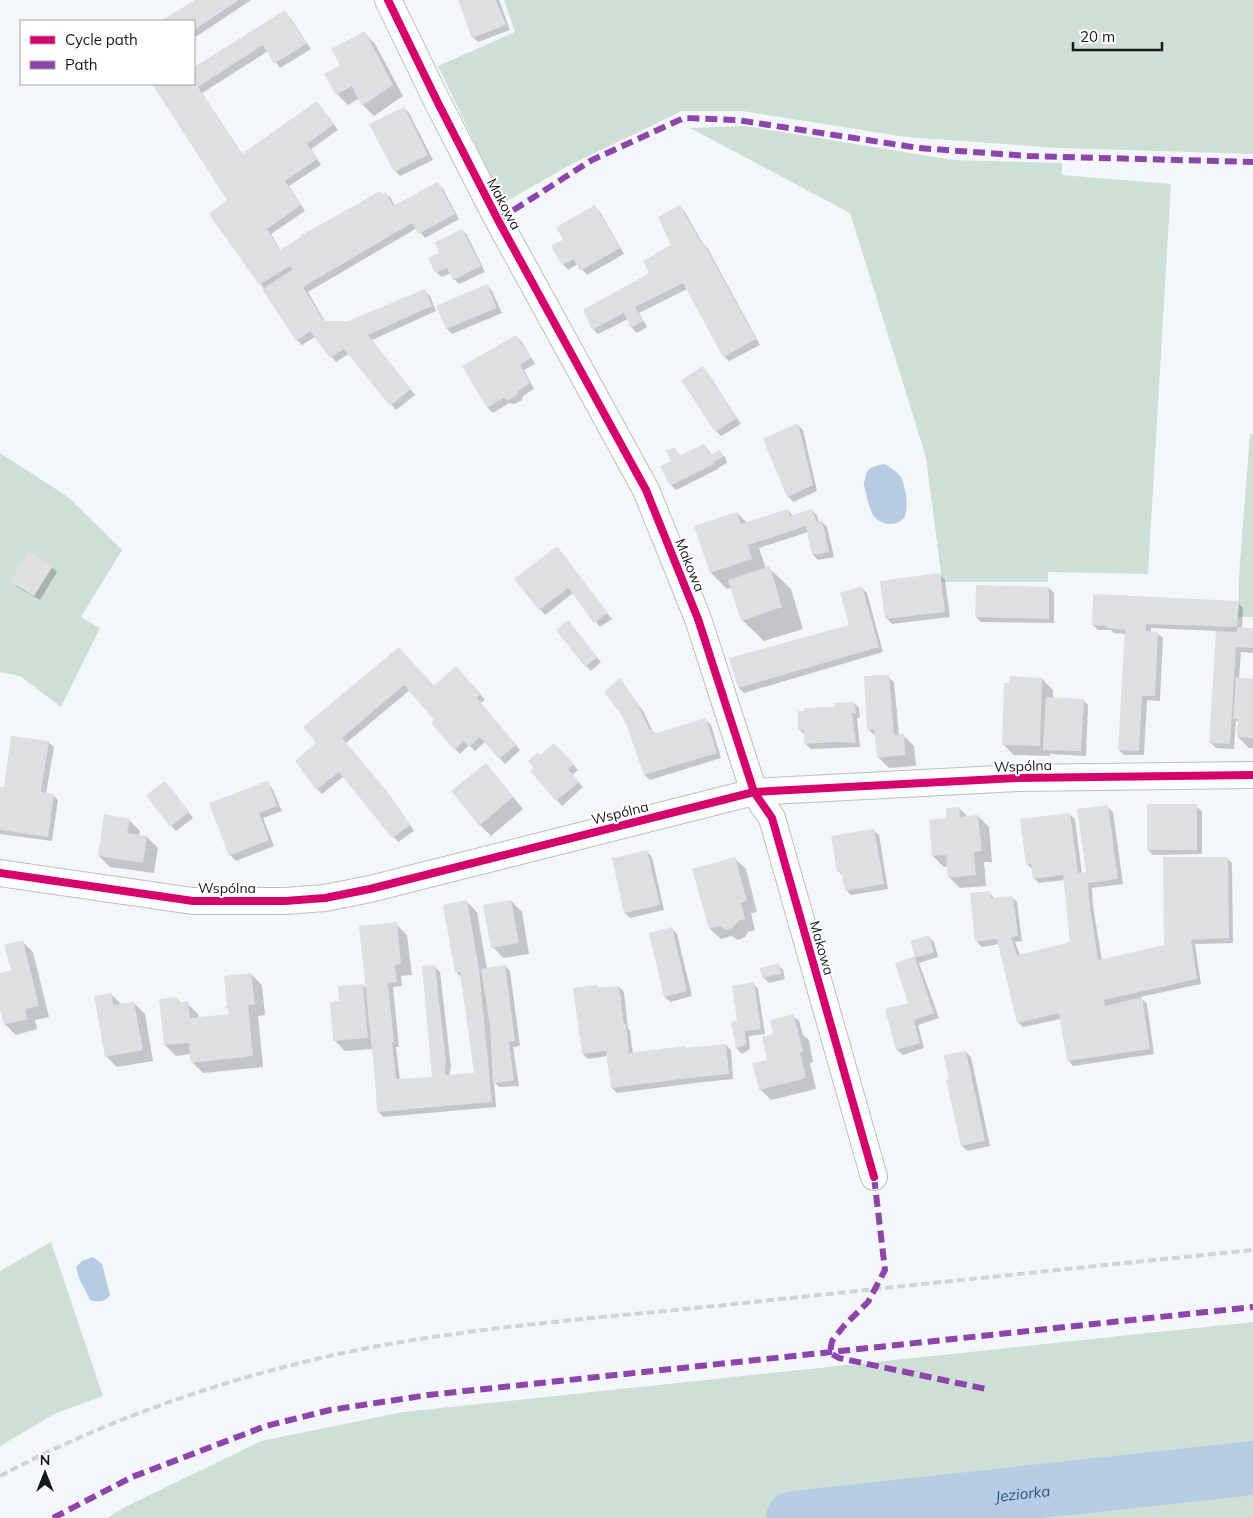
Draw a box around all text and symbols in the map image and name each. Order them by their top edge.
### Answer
legend [20,20,195,85]
scale bar [1073,20,1162,52]
text: 20 m [1080,27,1115,46]
text: Cycle path [65,30,138,49]
text: Path [65,55,97,74]
street label: Makowa [483,175,525,233]
street label: Makowa [671,536,709,594]
street label: Wspólna [994,756,1052,776]
street label: Wspólna [590,797,650,829]
street label: Wspólna [198,879,256,897]
street label: Makowa [806,919,838,977]
north arrow [20,1448,70,1498]
text: N [40,1451,50,1469]
water label: Jeziorka [992,1481,1051,1506]

